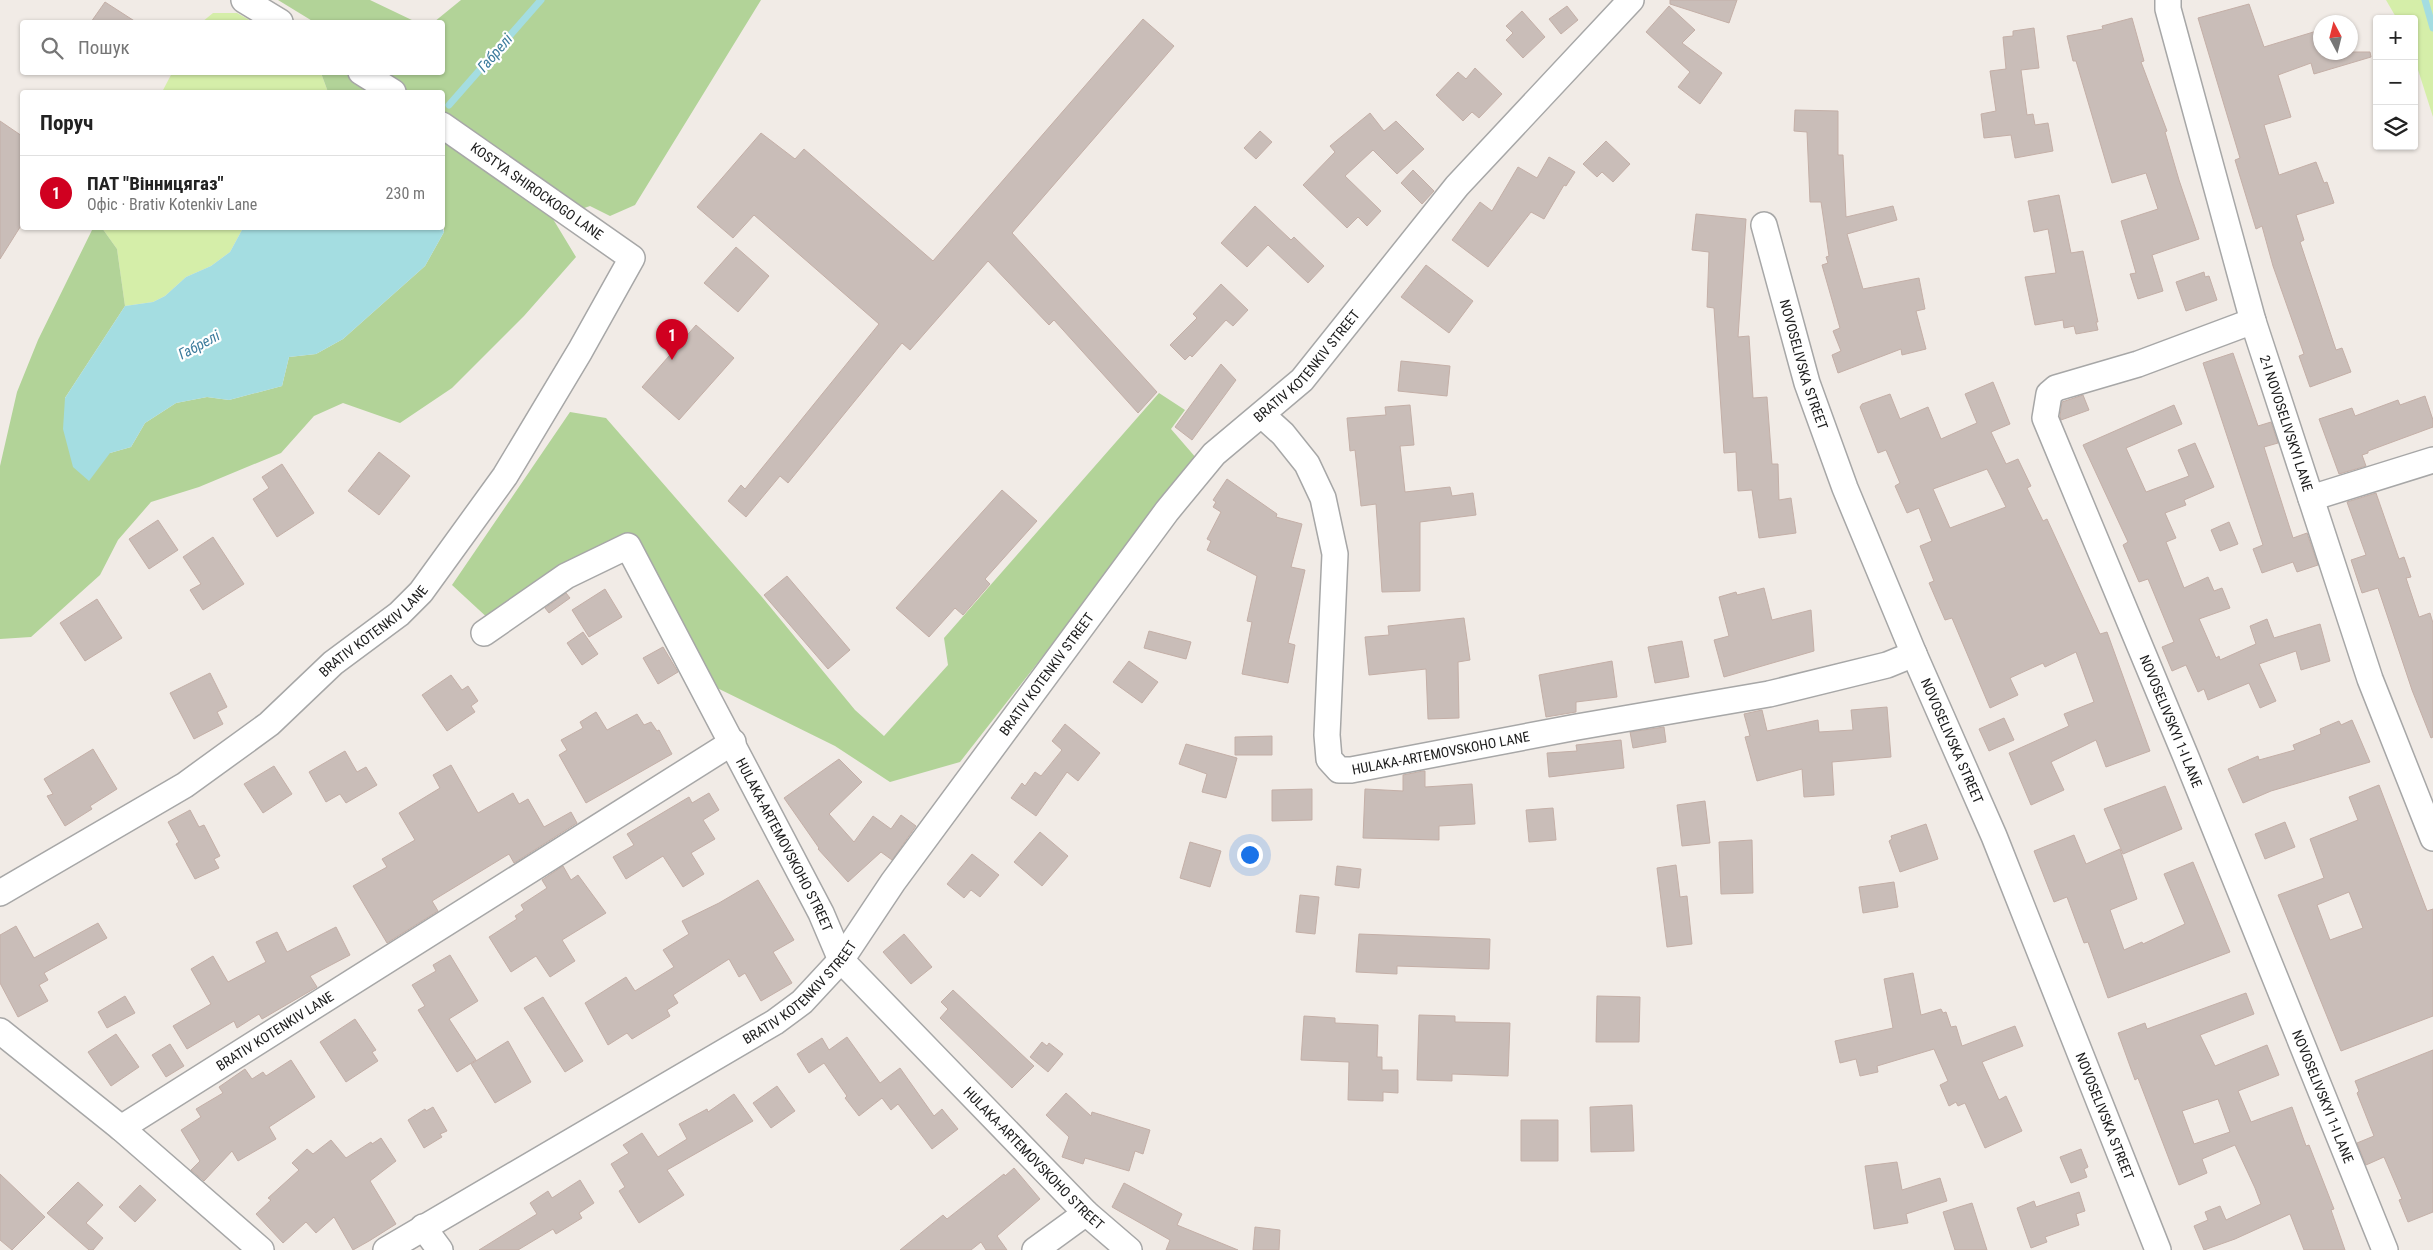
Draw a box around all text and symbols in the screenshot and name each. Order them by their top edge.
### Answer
north arrow [2313,15,2358,60]
map controls [2373,15,2418,150]
button: + [2373,15,2418,60]
search box [20,20,445,75]
water label: Габрелі [474,30,517,76]
icon: search [38,34,66,62]
text: Пошук [78,36,130,59]
button: − [2373,60,2418,105]
button: layers [2373,105,2418,150]
text: Поруч [40,111,93,135]
street label: KOSTYA SHIROCKOGO LANE [468,139,606,243]
text: ПАТ "Вінницягаз" [87,172,224,195]
text: 1 [52,184,60,203]
text: 230 m [386,184,425,203]
text: Офіс · Brativ Kotenkiv Lane [87,195,257,214]
street label: NOVOSELIVSKA STREET [1777,298,1831,432]
street label: BRATIV KOTENKIV STREET [1250,307,1363,425]
pin: 1 [656,319,688,360]
water label: Габрелі [175,326,223,363]
street label: 2-I NOVOSELIVSKYI LANE [2257,353,2316,493]
street label: BRATIV KOTENKIV LANE [316,582,431,680]
street label: BRATIV KOTENKIV STREET [996,610,1097,739]
street label: NOVOSELIVSKYI 1-I LANE [2136,652,2205,790]
street label: NOVOSELIVSKA STREET [1918,676,1987,806]
street label: HULAKA-ARTEMOVSKOHO LANE [1350,728,1531,778]
street label: HULAKA-ARTEMOVSKOHO STREET [733,755,836,934]
your location [1237,842,1263,868]
street label: BRATIV KOTENKIV STREET [740,938,860,1047]
street label: BRATIV KOTENKIV LANE [213,988,337,1074]
street label: NOVOSELIVSKYI 1-I LANE [2289,1028,2357,1165]
street label: NOVOSELIVSKA STREET [2073,1050,2137,1182]
street label: HULAKA-ARTEMOVSKOHO STREET [960,1084,1107,1233]

